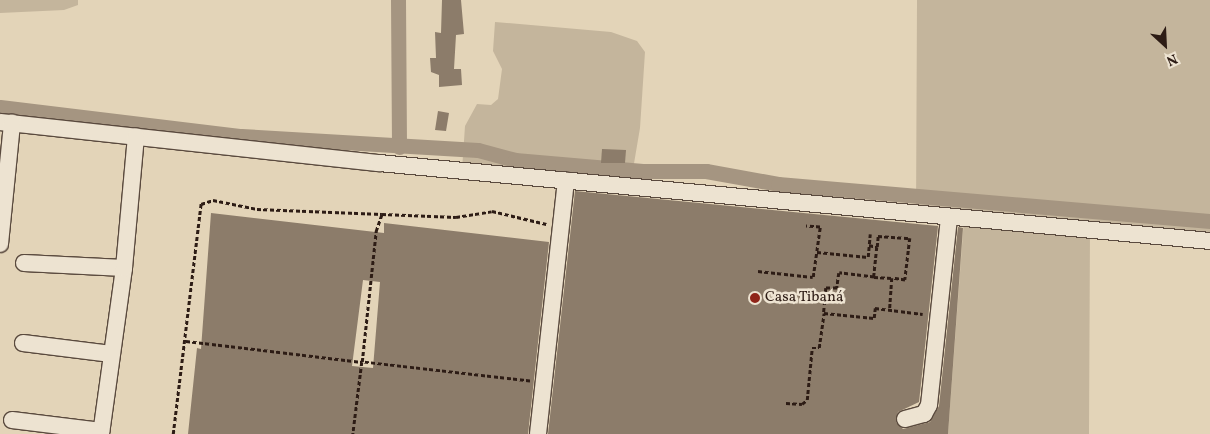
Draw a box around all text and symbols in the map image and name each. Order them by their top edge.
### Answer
north arrow [1140,20,1190,70]
text: N [1163,48,1180,70]
place label: Casa Tibaná [765,289,844,307]
marker: Casa Tibaná [749,292,761,304]

